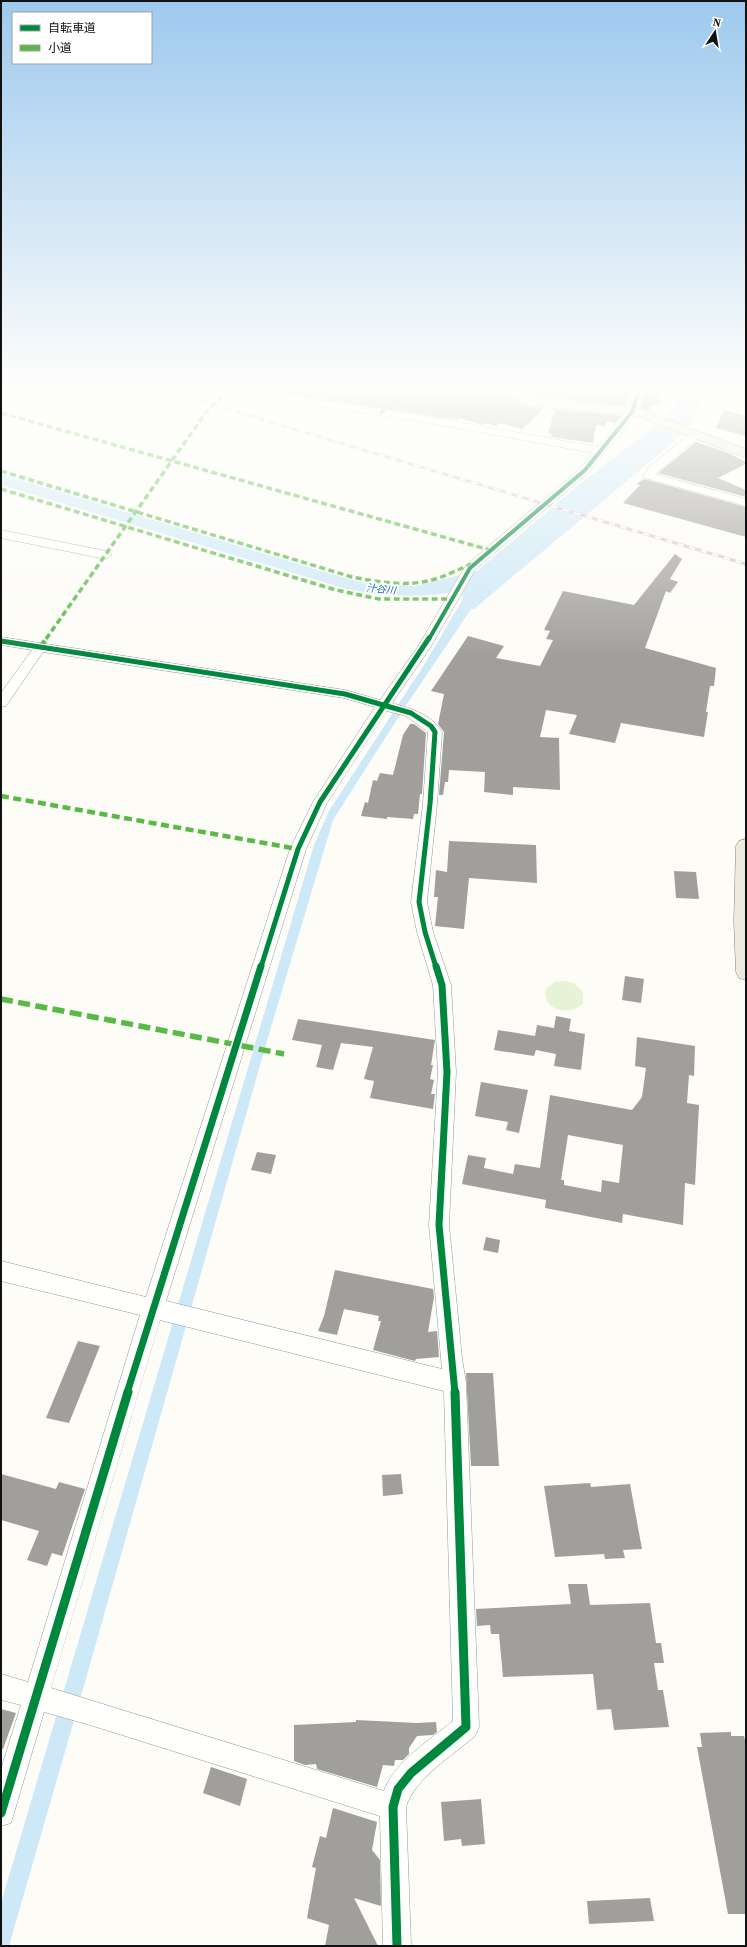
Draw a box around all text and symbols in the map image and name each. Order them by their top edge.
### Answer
legend [12,12,152,64]
north arrow [695,12,735,52]
text: N [711,15,722,31]
text: 自転車道 [48,20,96,36]
text: 小道 [48,40,72,56]
water label: 汁谷川 [365,581,398,597]

